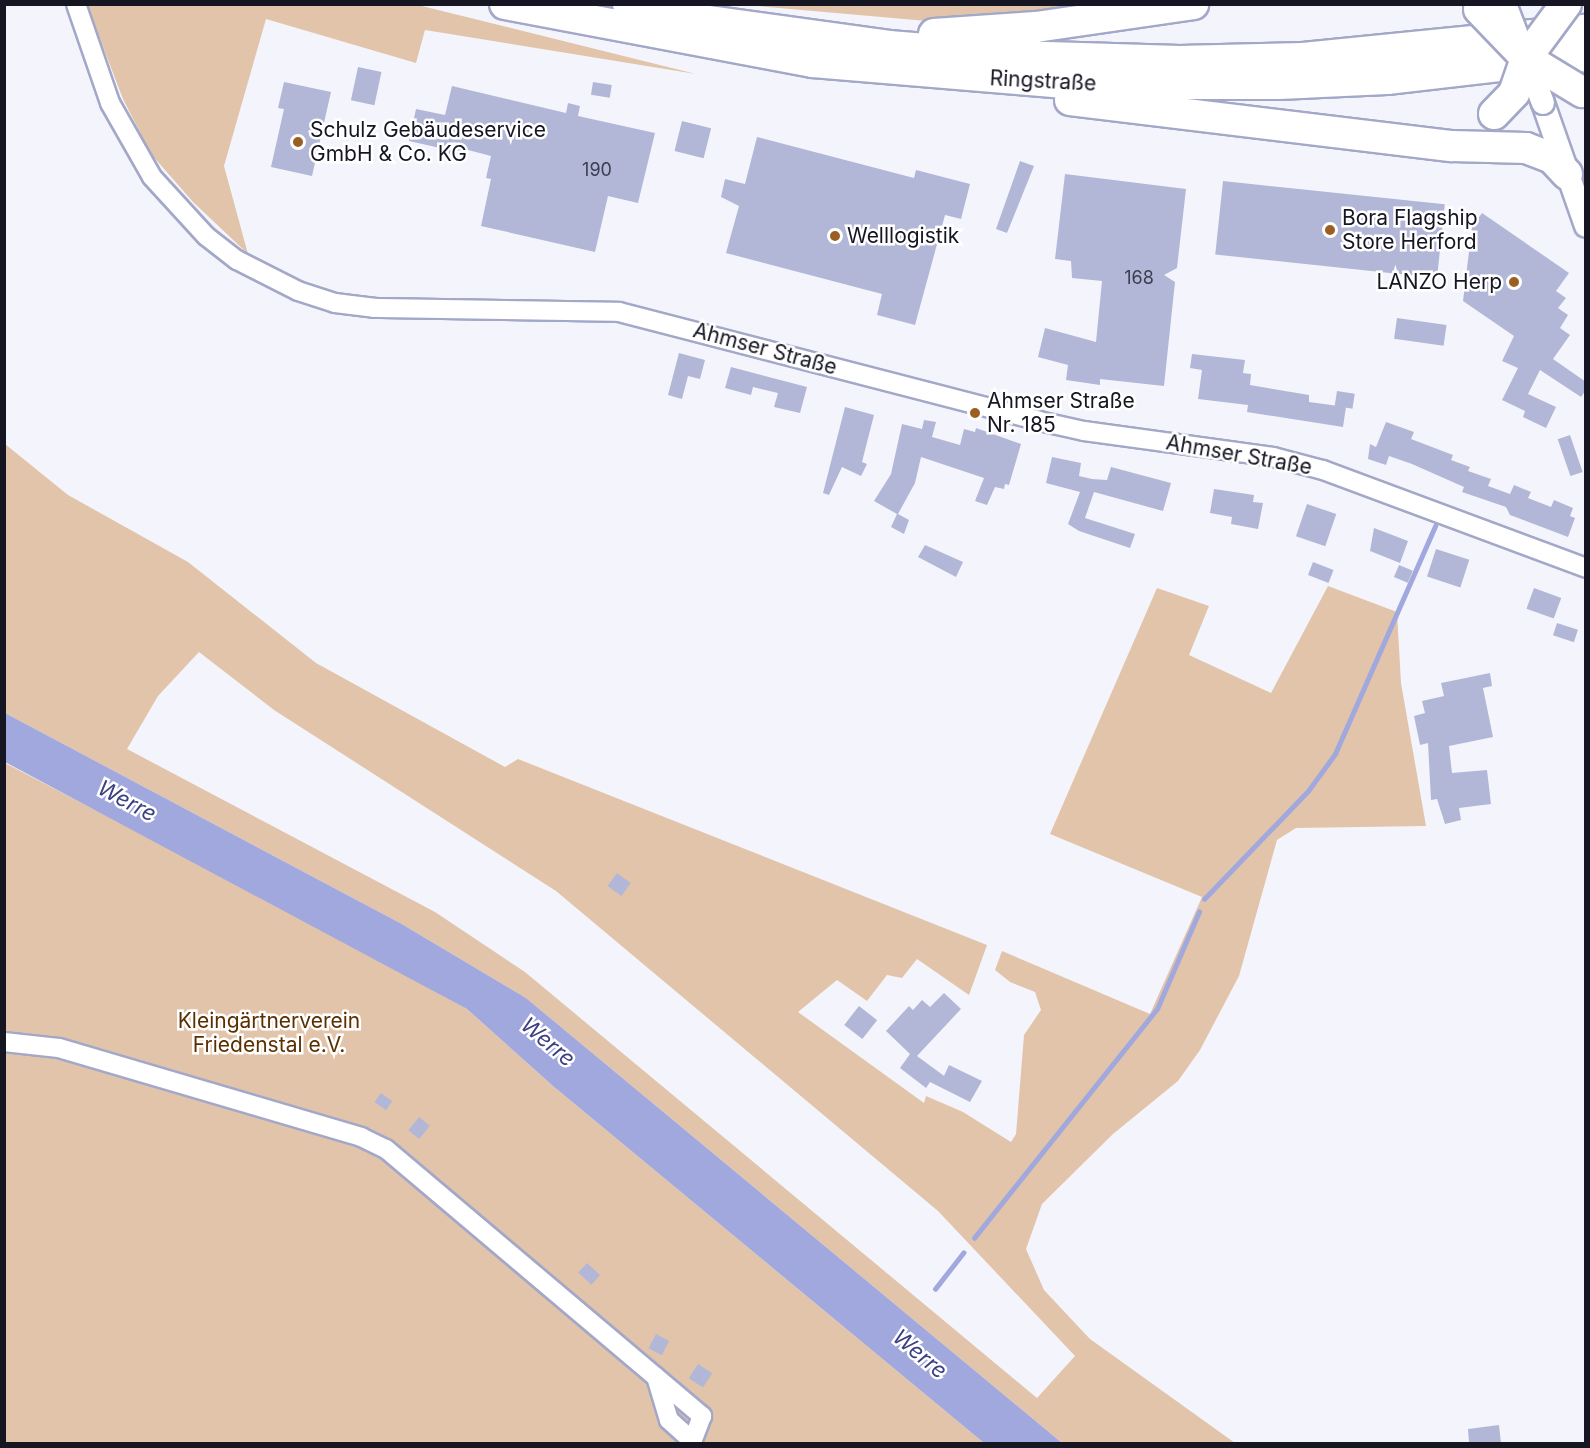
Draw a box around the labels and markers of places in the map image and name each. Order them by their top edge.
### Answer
place label: Schulz Gebäudeservice GmbH & Co. KG [310,117,546,167]
marker: Schulz Gebäudeservice GmbH & Co. KG [291,135,305,149]
place label: Bora Flagship Store Herford [1342,205,1478,255]
place label: Welllogistik [847,223,959,249]
marker: Bora Flagship Store Herford [1323,223,1337,237]
marker: Welllogistik [828,229,842,243]
place label: LANZO Herp [1376,269,1502,295]
marker: LANZO Herp [1507,275,1521,289]
place label: Ahmser Straße Nr. 185 [987,388,1135,438]
marker: Ahmser Straße Nr. 185 [968,406,982,420]

